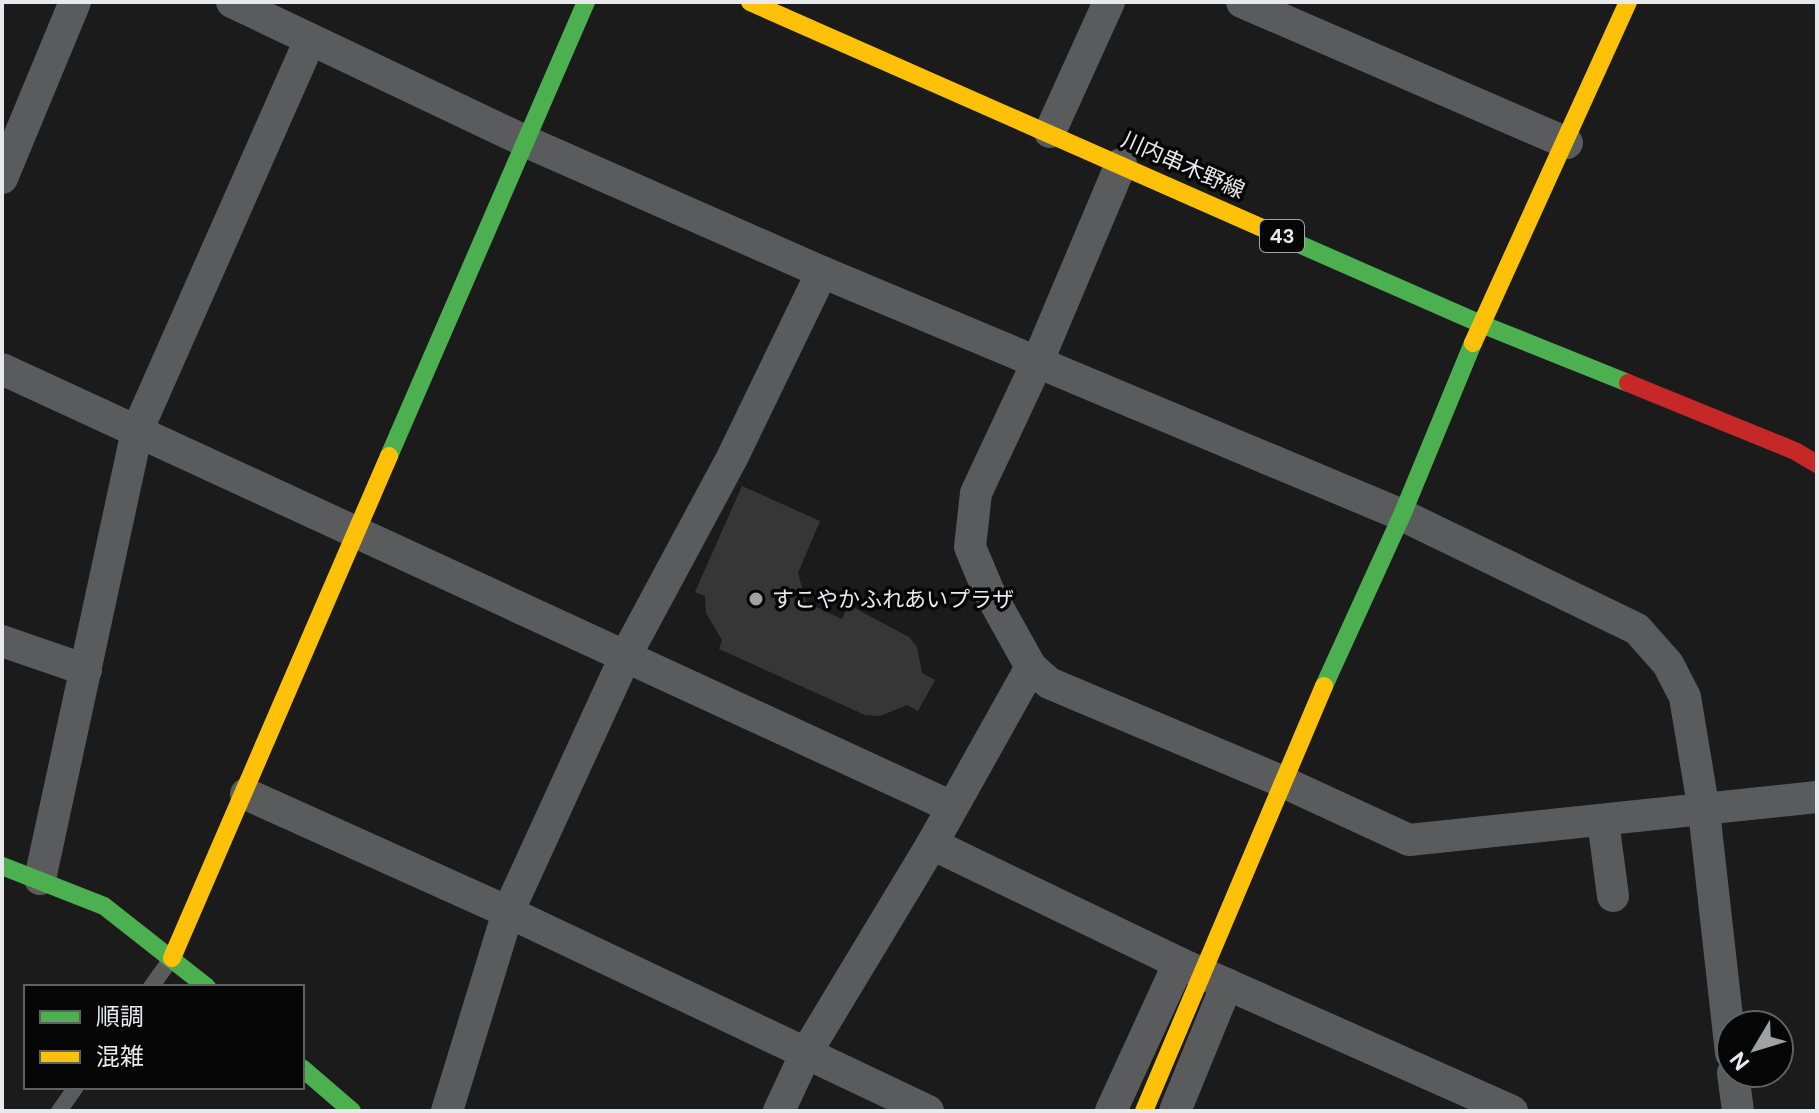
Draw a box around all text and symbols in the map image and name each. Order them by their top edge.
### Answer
street label: 川内串木野線 [1117,125,1249,205]
road number: 43 [1260,220,1304,252]
place label: すこやかふれあいプラザ [772,585,1014,614]
marker: すこやかふれあいプラザ [747,590,765,608]
legend [24,985,304,1089]
text: 順調 [96,1001,144,1032]
north arrow [1715,1009,1795,1089]
text: 混雑 [96,1041,144,1072]
text: N [1723,1046,1756,1076]

